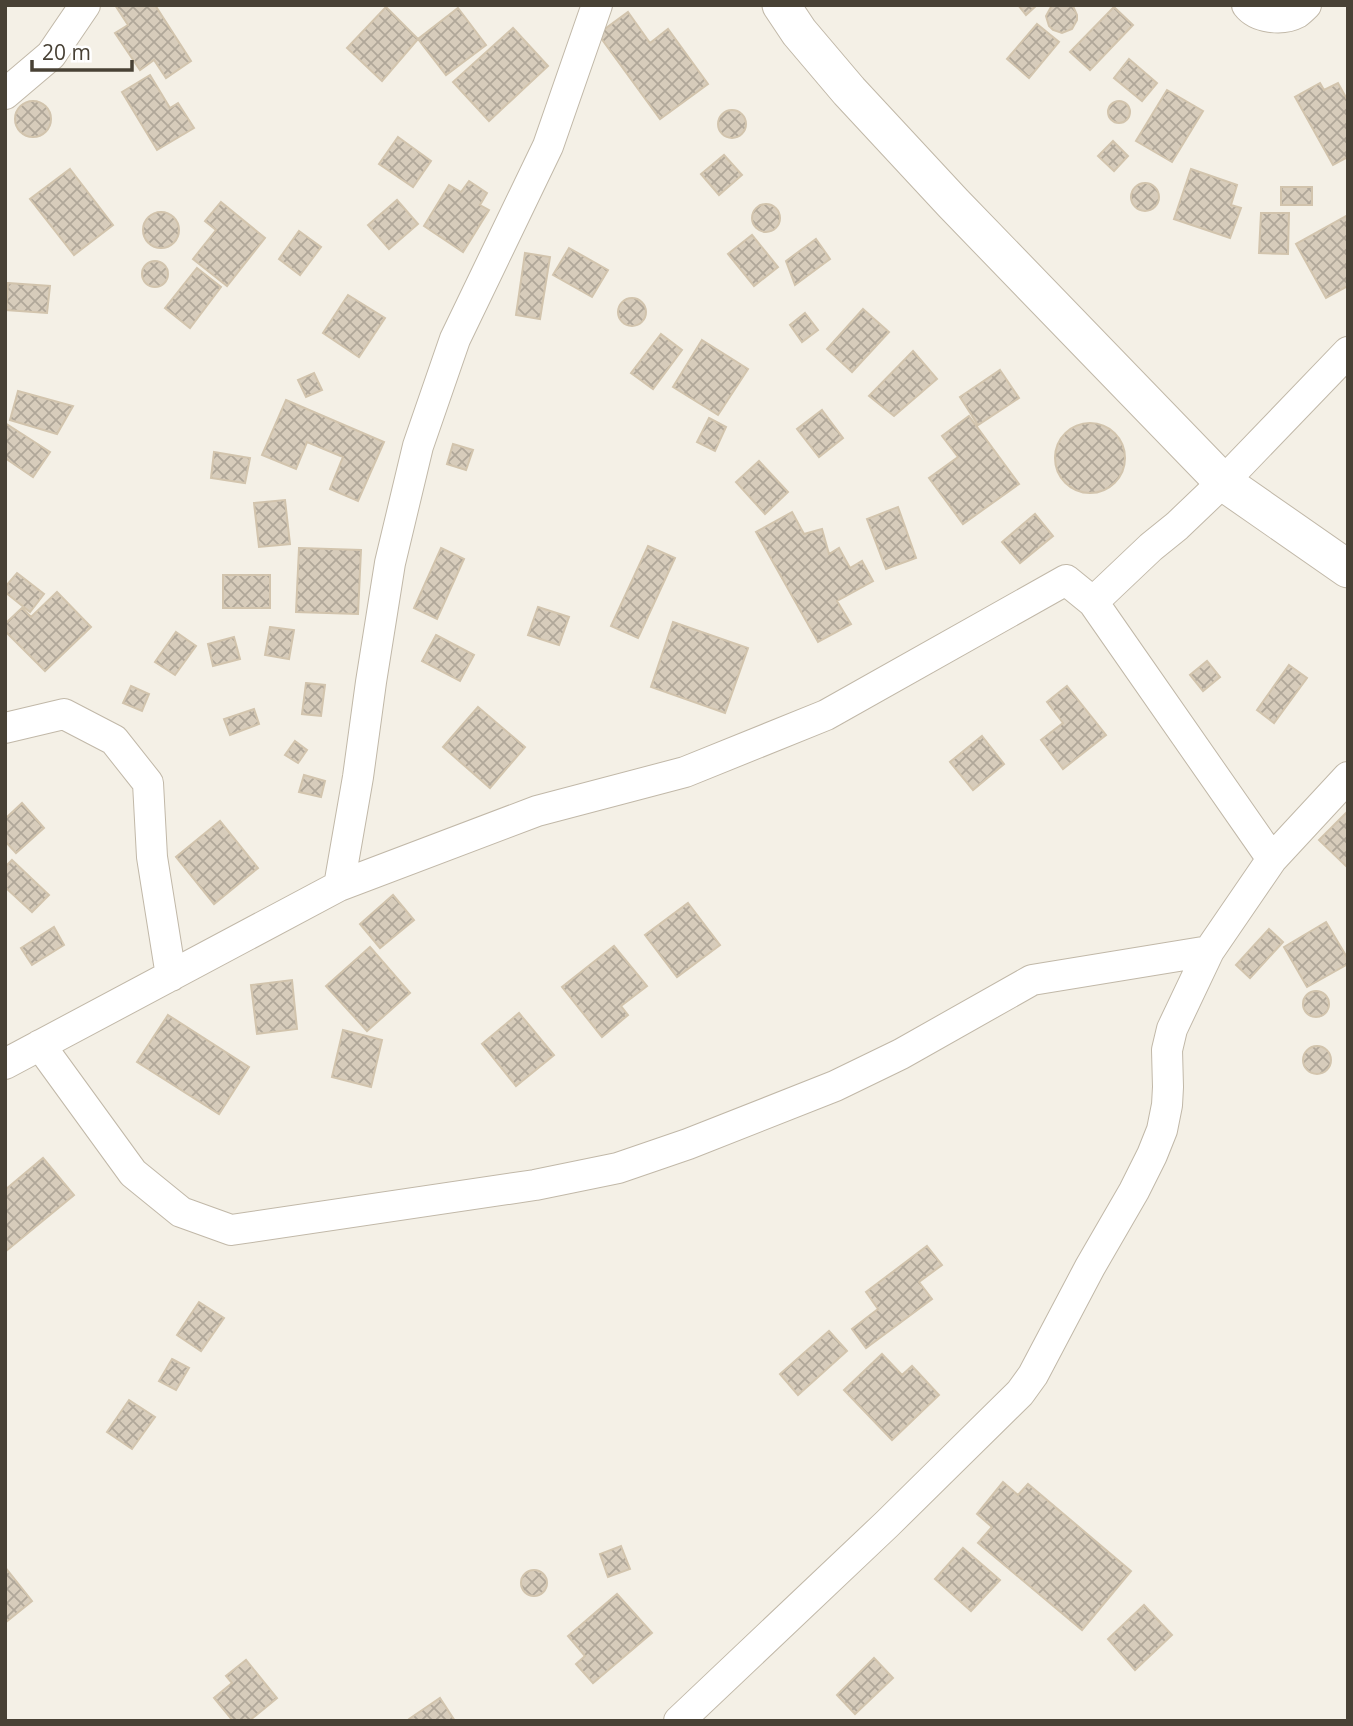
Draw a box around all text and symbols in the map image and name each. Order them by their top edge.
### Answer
scale bar [32,28,131,72]
text: 20 m [42,38,91,66]

